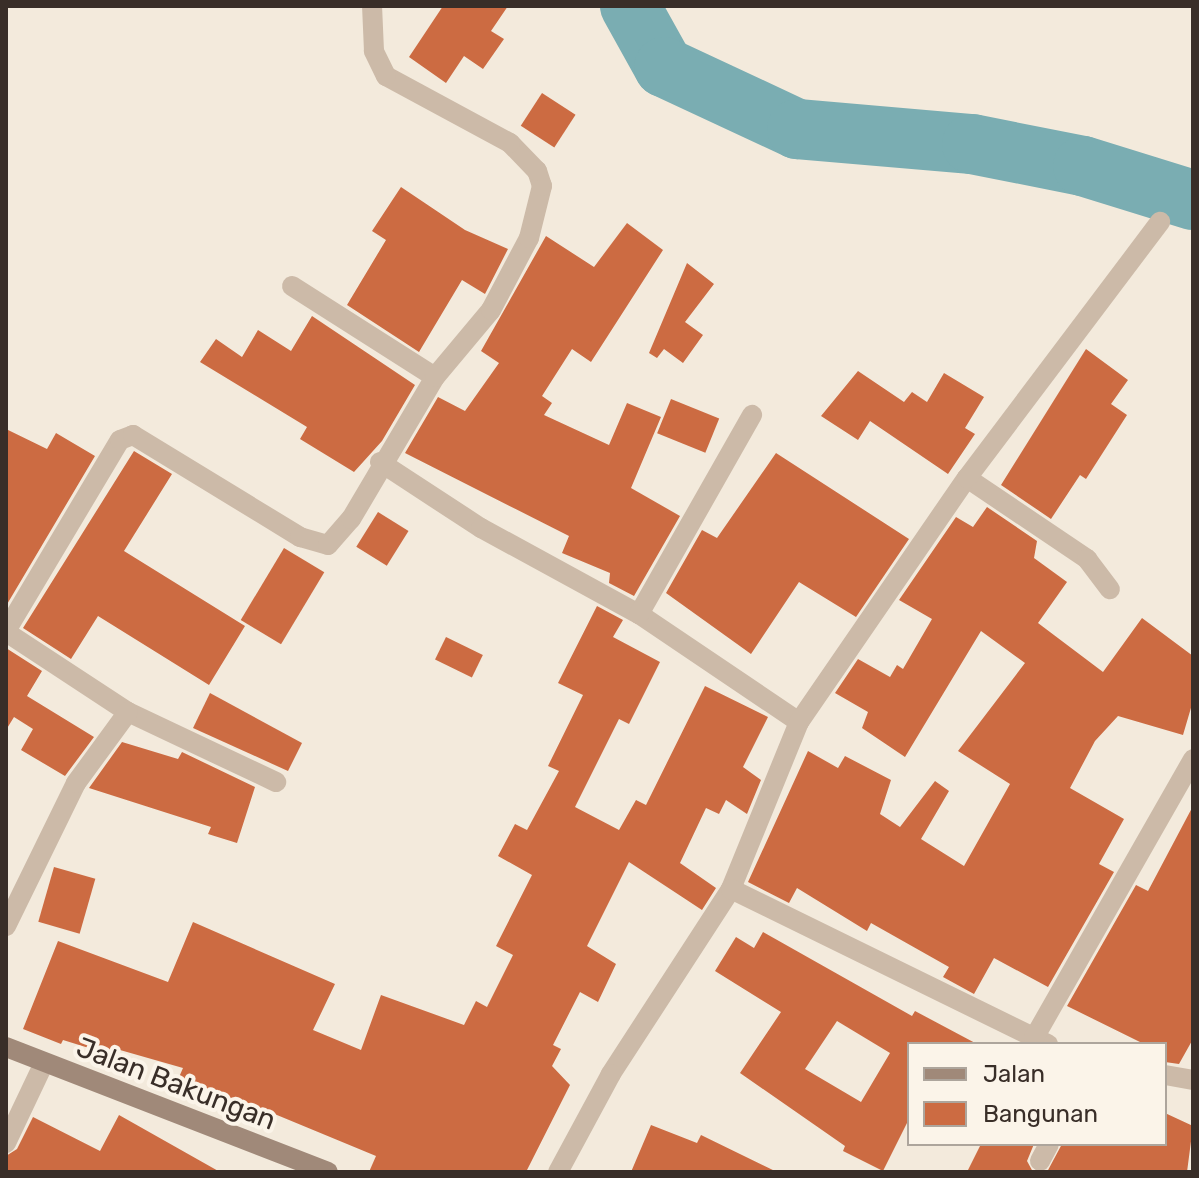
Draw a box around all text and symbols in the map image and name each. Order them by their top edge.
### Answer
street label: Jalan Bakungan [72,1031,280,1137]
legend [907,1042,1167,1146]
text: Jalan [983,1060,1045,1088]
text: Bangunan [983,1100,1098,1128]

